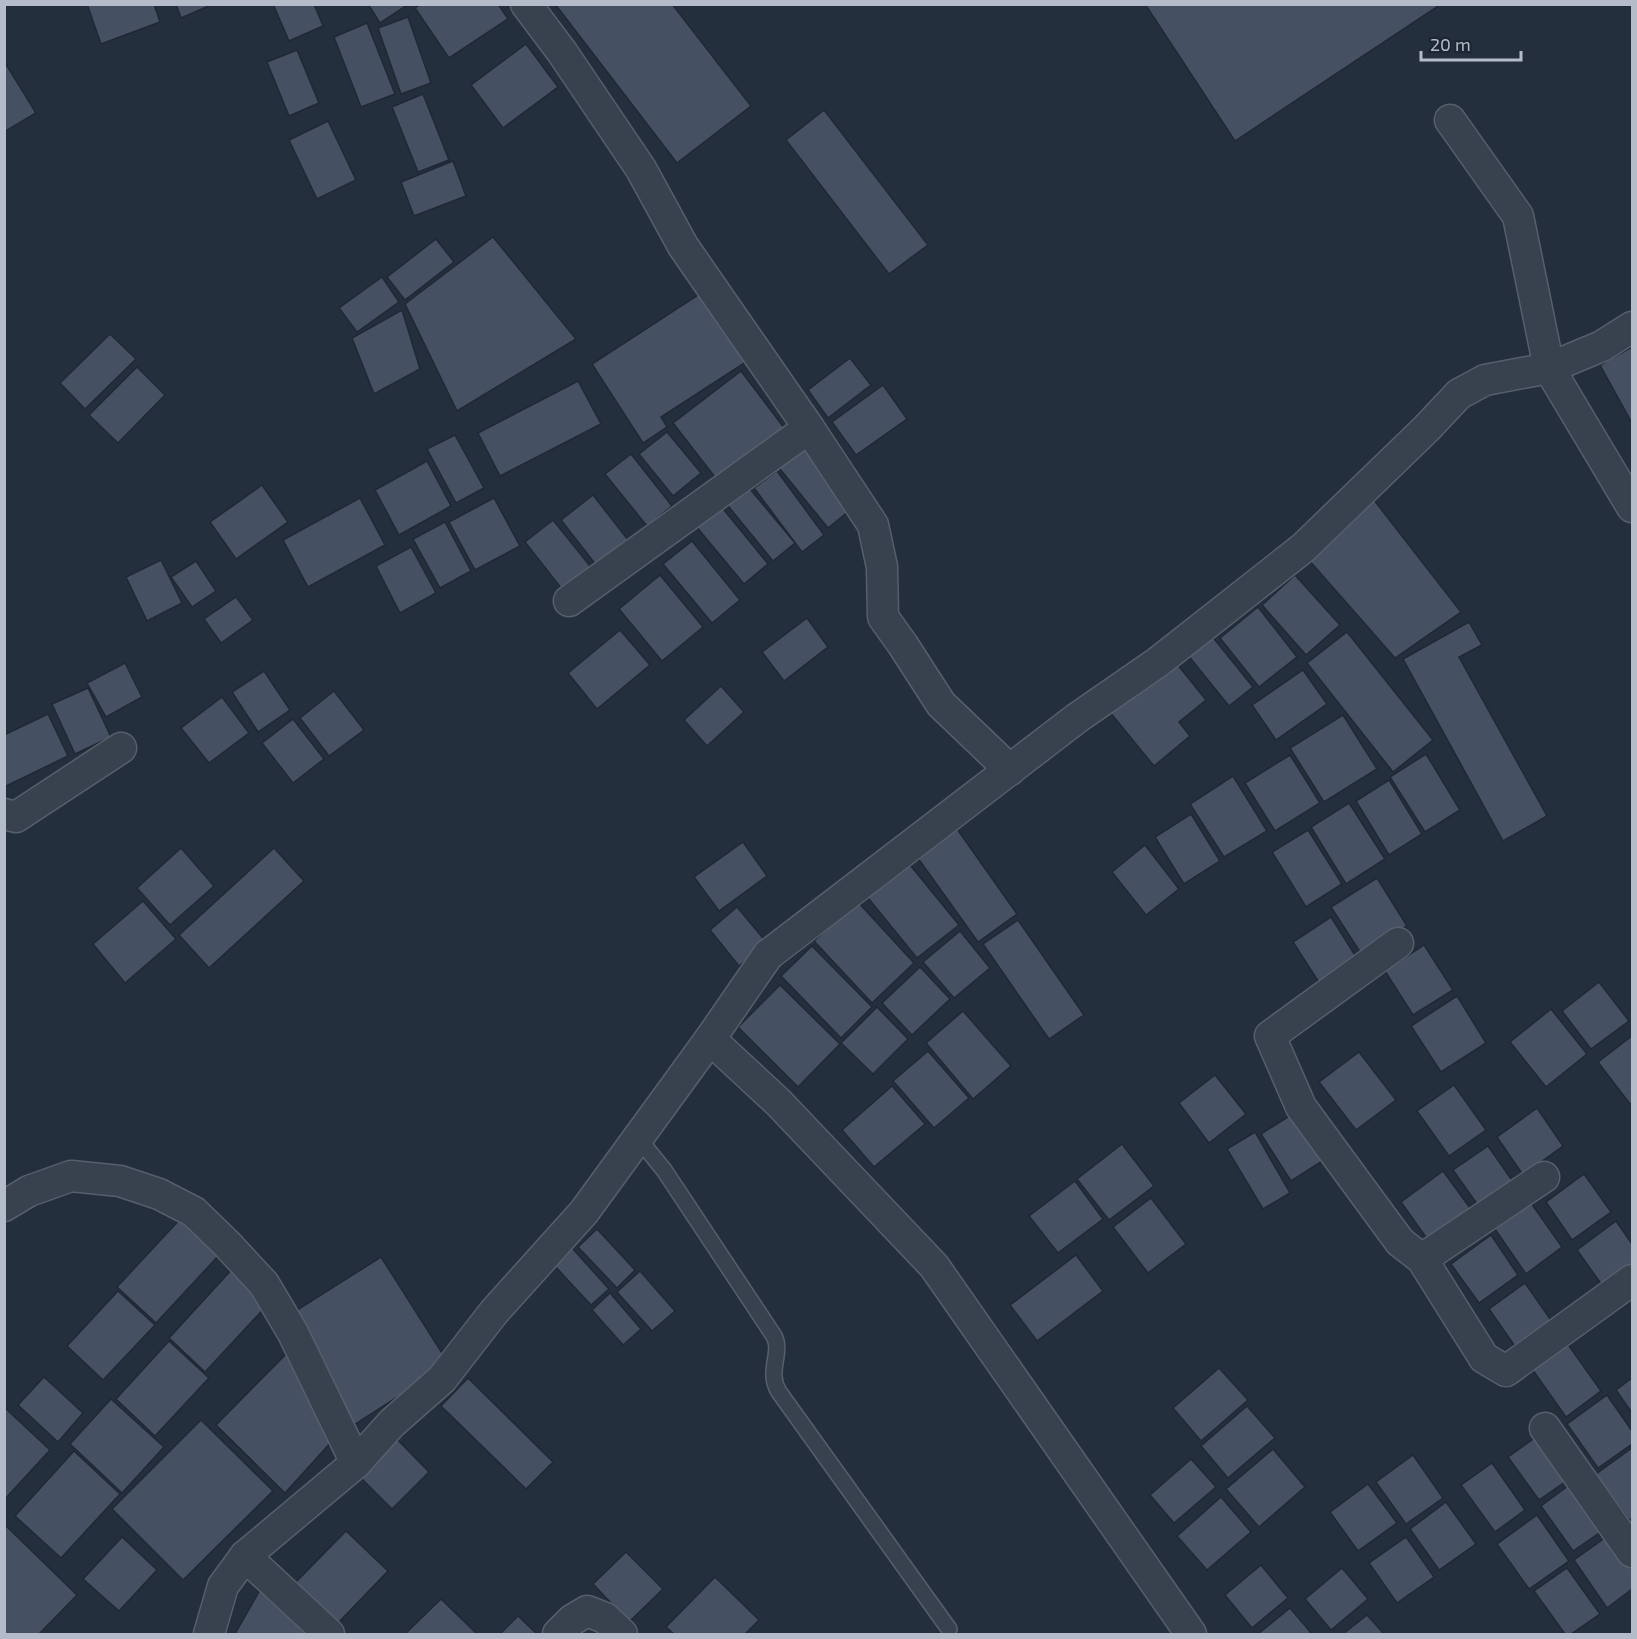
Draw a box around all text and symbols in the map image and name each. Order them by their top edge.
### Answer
scale bar [1421,24,1522,62]
text: 20 m [1430,33,1471,55]

